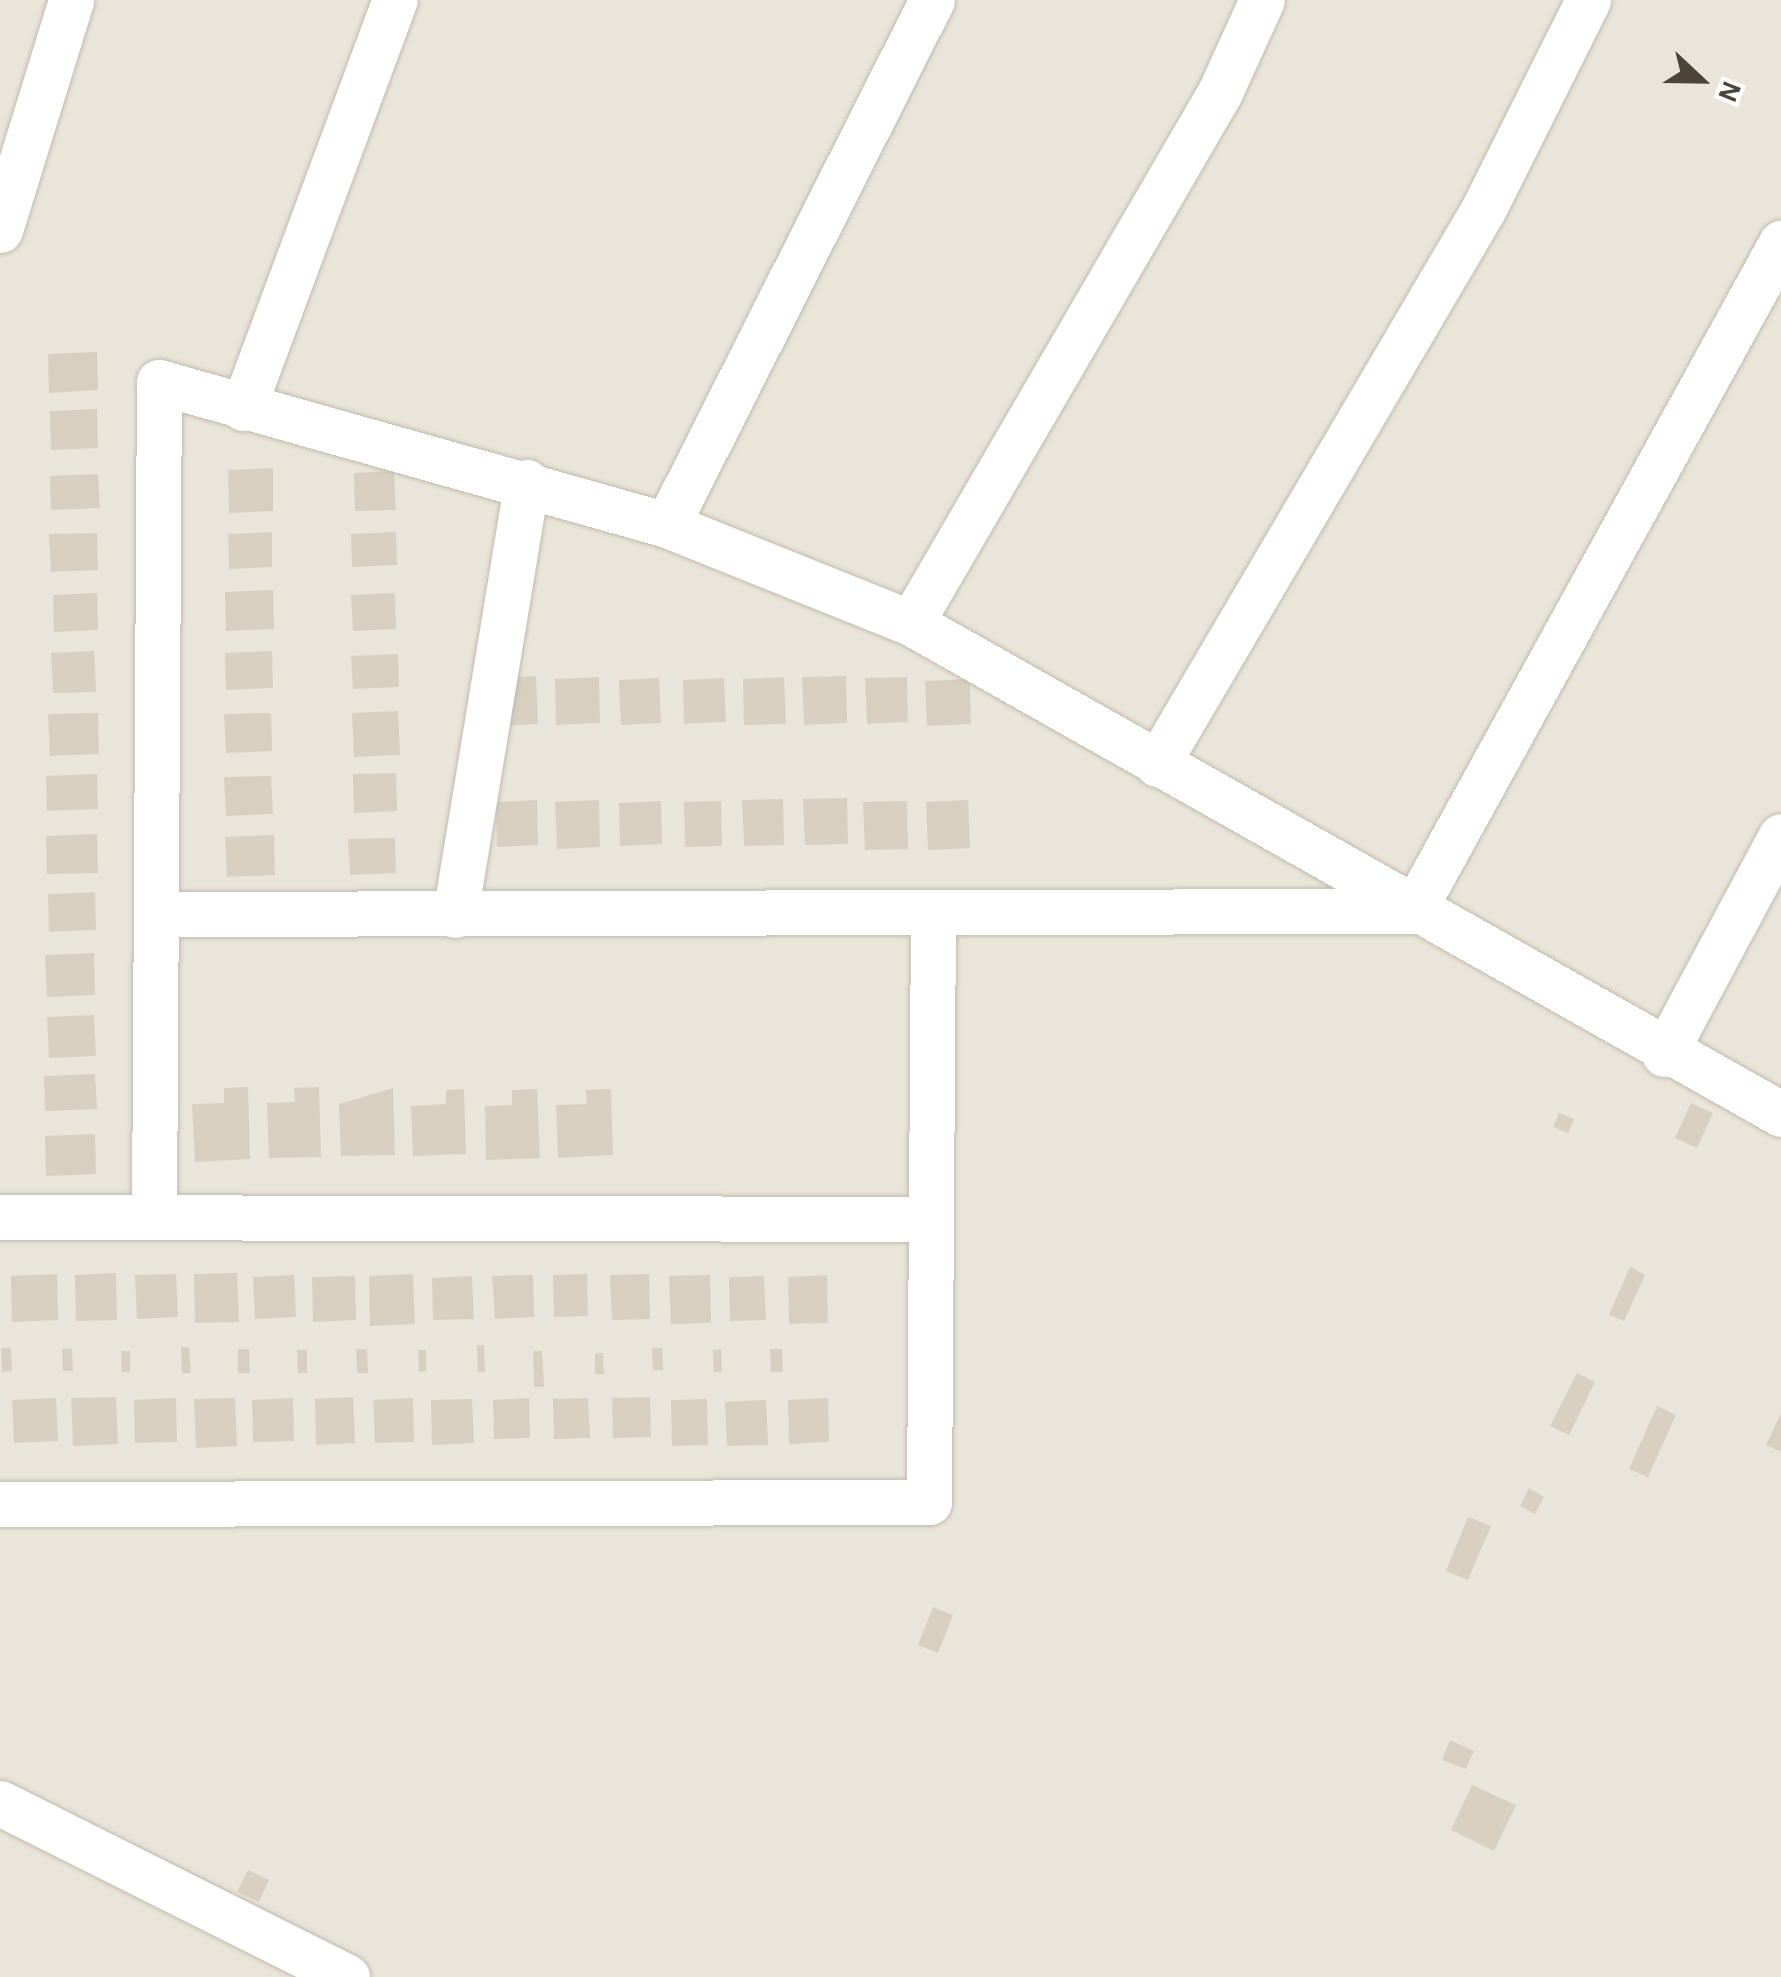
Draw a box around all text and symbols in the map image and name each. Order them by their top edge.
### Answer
north arrow [1651,30,1751,130]
text: N [1712,77,1745,106]

